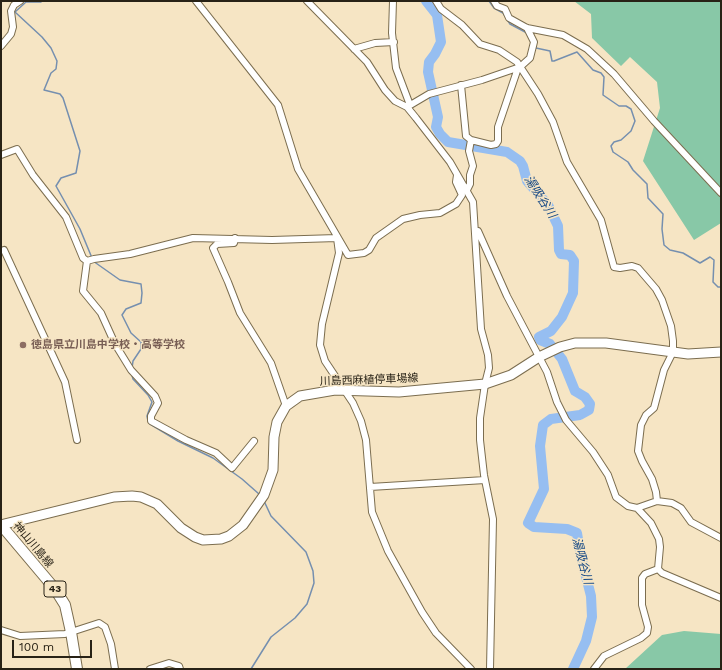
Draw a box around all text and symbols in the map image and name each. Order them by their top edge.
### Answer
water label: 湯吸谷川 [521,173,559,221]
place label: 徳島県立川島中学校・高等学校 [31,338,185,352]
marker: 徳島県立川島中学校・高等学校 [18,340,28,350]
street label: 川島西麻植停車場線 [319,372,419,388]
street label: 神山川島線 [10,520,56,570]
water label: 湯吸谷川 [569,536,595,586]
road number: 43 [44,581,66,597]
scale bar [14,632,94,658]
text: 100 m [19,640,54,654]

